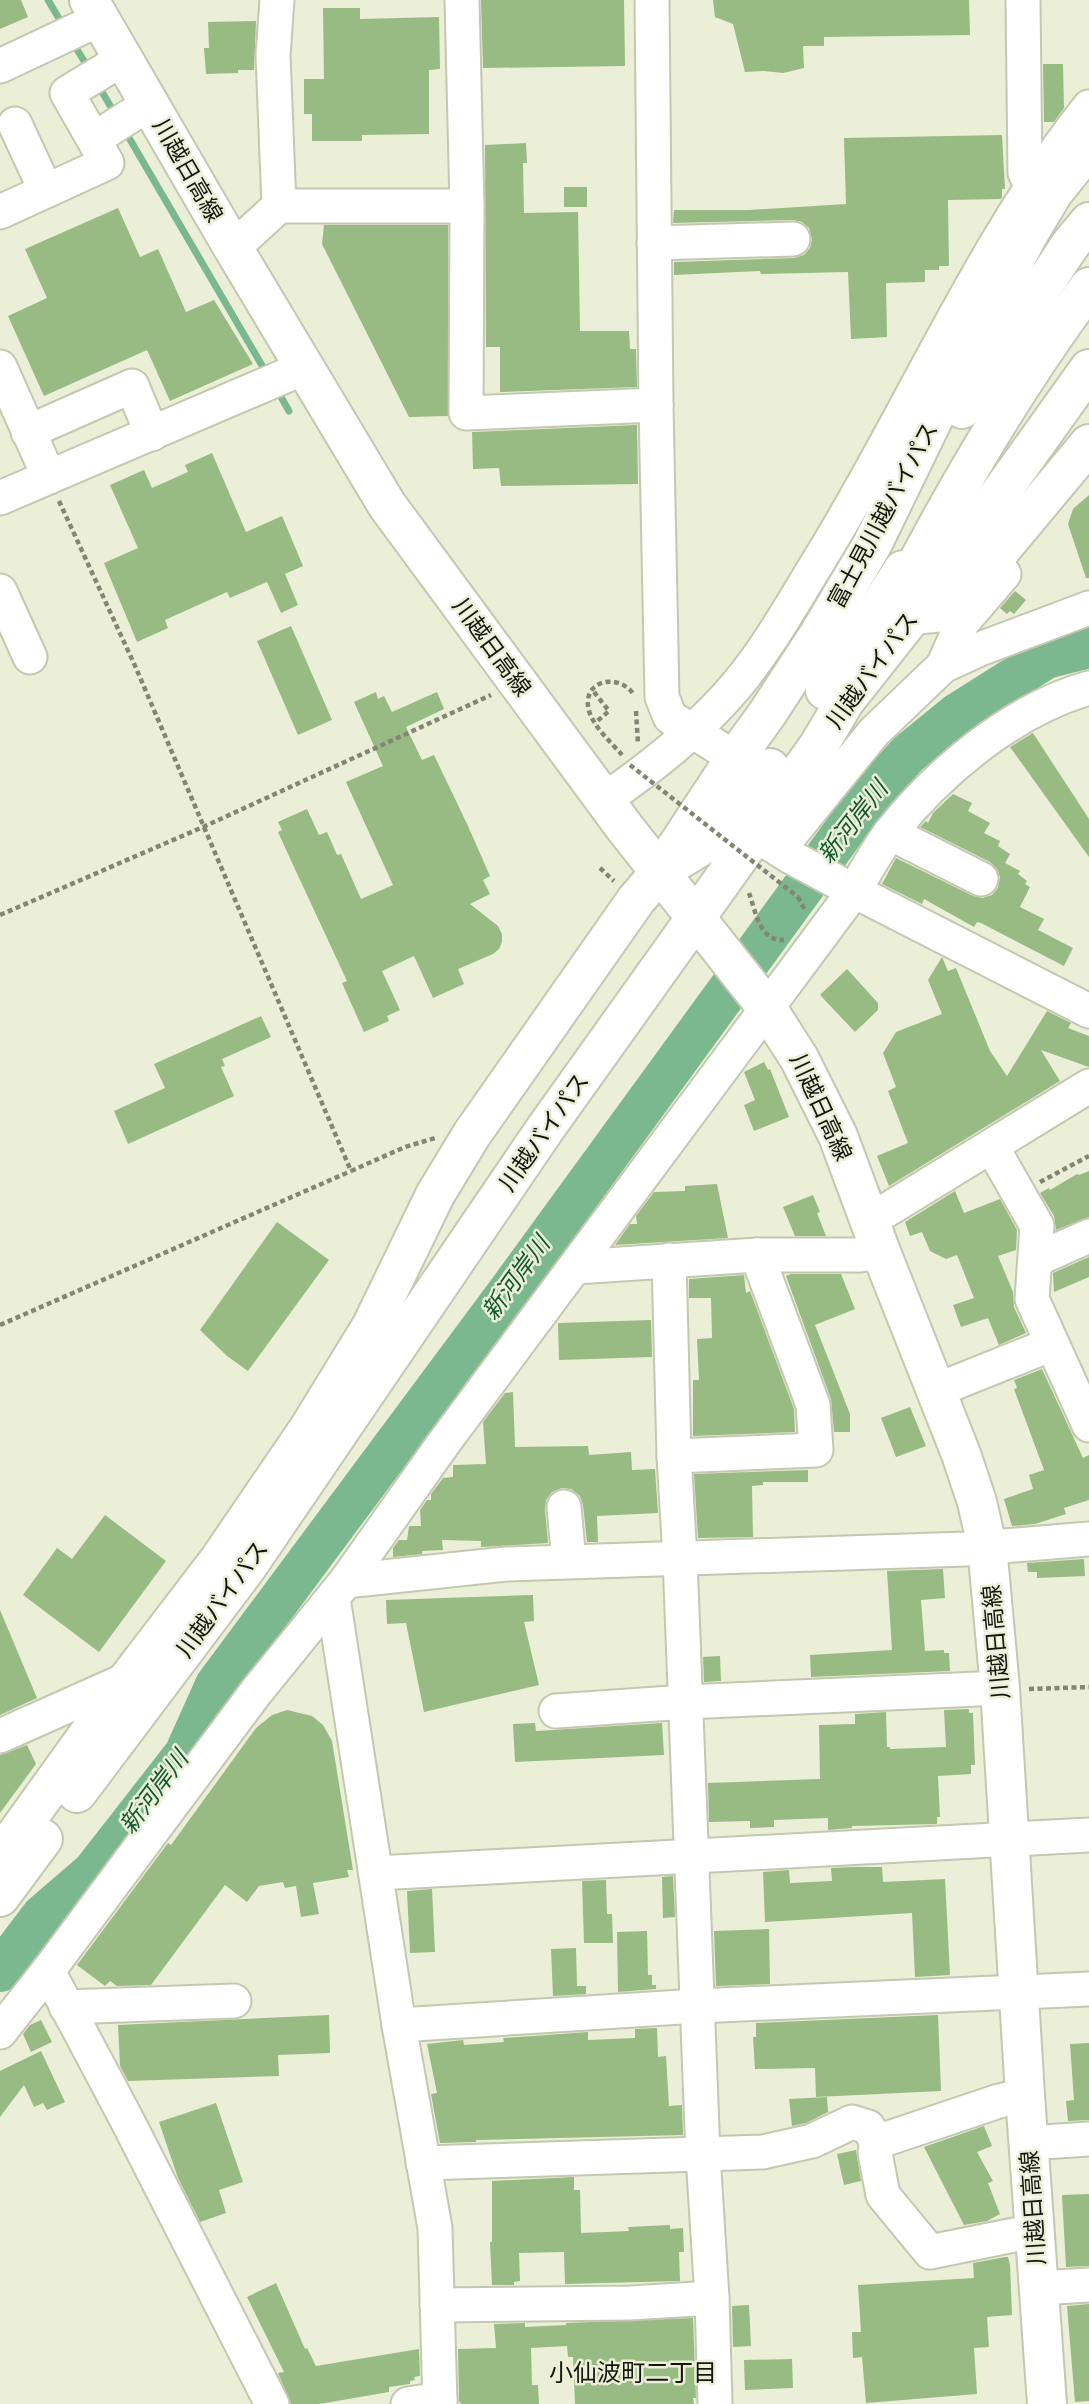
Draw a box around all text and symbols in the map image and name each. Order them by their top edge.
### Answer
street label: 川越日高線 [146,114,228,227]
street label: 富士見川越バイパス [823,418,945,613]
street label: 川越日高線 [446,593,536,702]
street label: 川越バイパス [821,607,925,734]
water label: 新河岸川 [812,773,896,869]
street label: 川越日高線 [783,1049,857,1165]
street label: 川越バイパス [494,1068,596,1197]
water label: 新河岸川 [476,1229,558,1326]
street label: 川越バイパス [171,1536,275,1663]
street label: 川越日高線 [978,1583,1016,1700]
water label: 新河岸川 [114,1743,197,1839]
street label: 川越日高線 [1016,2150,1052,2266]
district label: 小仙波町二丁目 [549,2359,717,2388]

